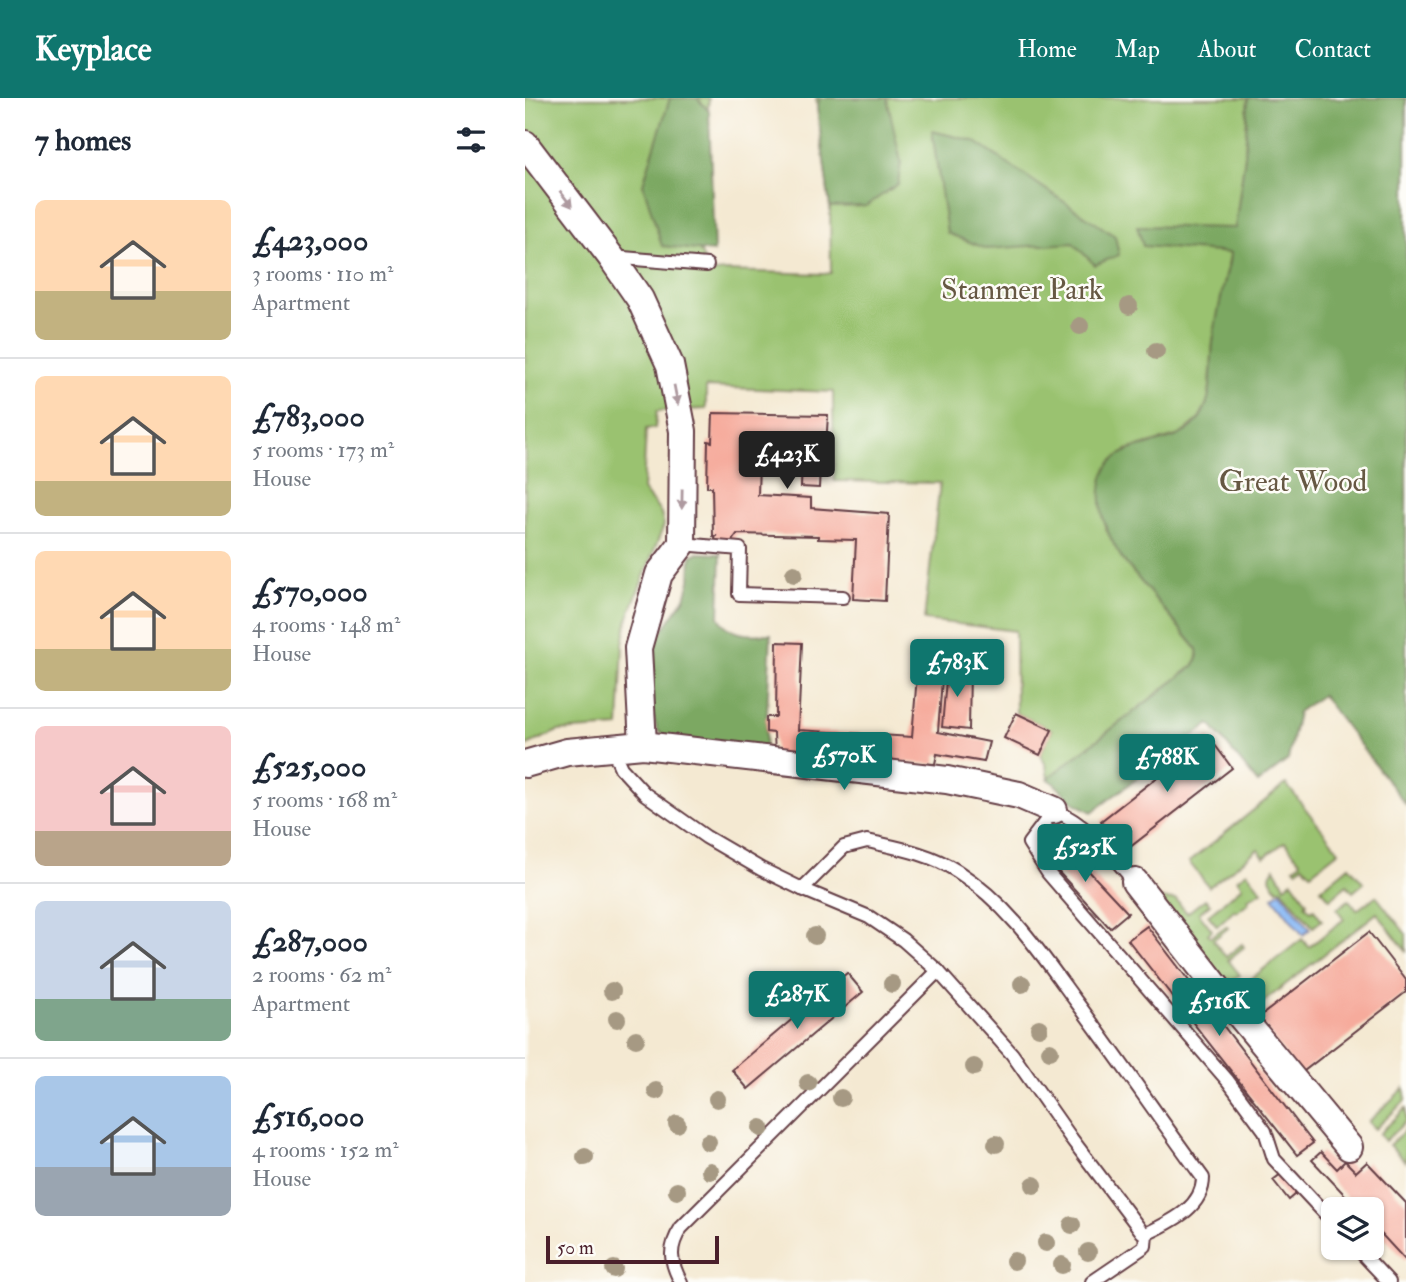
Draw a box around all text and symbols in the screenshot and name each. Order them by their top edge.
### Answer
text: Keyplace [35,29,152,70]
text: Home [1017,34,1077,65]
text: Map [1115,34,1160,65]
text: About [1198,34,1257,65]
text: Contact [1295,34,1371,65]
icon: filters [452,121,490,159]
text: 7 homes [35,122,131,159]
one-way arrow [559,189,574,207]
text: £423,000 [252,222,368,259]
icon: home [91,228,175,312]
text: 3 rooms · 110 m² [252,259,393,288]
park label: Stanmer Park [941,271,1103,308]
text: Apartment [252,288,350,317]
one-way arrow [671,384,682,406]
text: £783,000 [252,398,365,435]
icon: home [91,404,175,488]
pin: £423K [738,432,836,491]
text: 5 rooms · 173 m² [252,435,394,464]
text: £423K [755,439,819,468]
park label: Great Wood [1219,463,1368,500]
text: House [252,464,311,493]
one-way arrow [676,488,688,510]
text: £570,000 [252,573,368,610]
icon: home [91,579,175,663]
text: 4 rooms · 148 m² [252,610,400,639]
text: House [252,639,311,668]
pin: £783K [908,640,1006,699]
text: £783K [926,647,988,676]
pin: £570K [795,732,893,792]
pin: £788K [1118,734,1216,794]
text: £570K [812,740,876,769]
text: £788K [1135,742,1199,771]
text: £525,000 [252,748,366,785]
icon: home [91,754,175,838]
text: 5 rooms · 168 m² [252,785,397,814]
text: House [252,814,311,843]
pin: £525K [1036,824,1134,884]
text: £525K [1053,832,1117,861]
text: £287,000 [252,923,368,960]
icon: home [91,929,175,1013]
text: 2 rooms · 62 m² [252,960,391,989]
pin: £287K [748,972,846,1031]
pin: £516K [1170,978,1268,1038]
text: £287K [765,979,829,1008]
text: £516K [1188,986,1250,1015]
text: Apartment [252,989,350,1018]
text: £516,000 [252,1098,364,1135]
icon: home [91,1104,175,1188]
text: 4 rooms · 152 m² [252,1135,399,1164]
text: House [252,1164,311,1193]
map controls [1321,1197,1384,1260]
button: layers [1321,1197,1384,1260]
scale bar [546,1233,719,1265]
text: 50 m [557,1236,594,1260]

